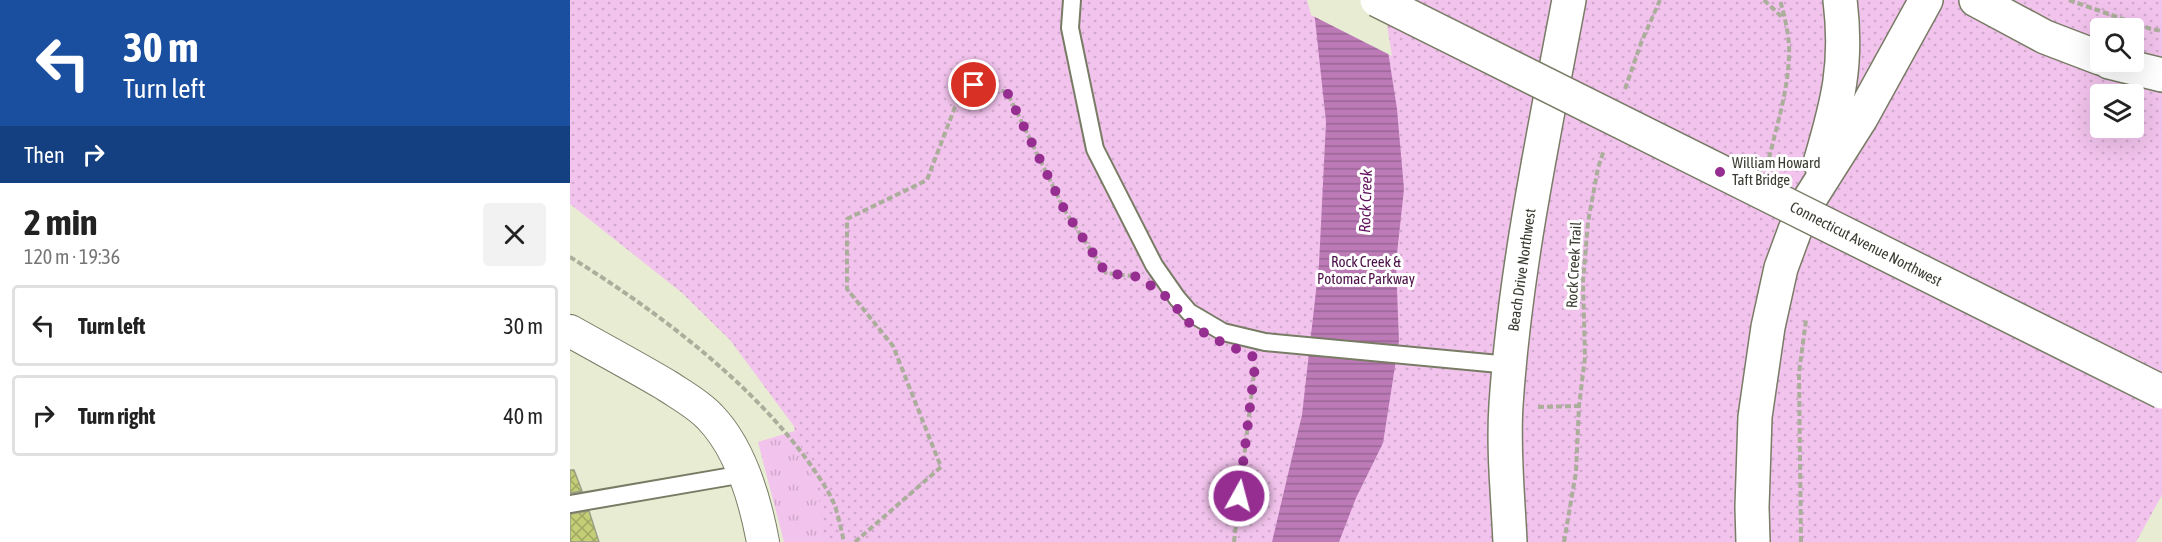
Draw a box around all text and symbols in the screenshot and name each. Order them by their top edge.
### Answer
map controls [2090,18,2144,138]
button: search [2090,18,2144,72]
text: 30 m [123,23,198,71]
icon: left [24,24,102,102]
pin [948,59,999,110]
icon: arrive [957,68,990,101]
text: Turn left [123,73,206,104]
button: layers [2090,84,2144,138]
icon: right [77,138,110,171]
text: Then [24,142,65,168]
place label: William Howard Taft Bridge [1732,154,1821,188]
marker: William Howard Taft Bridge [1713,165,1727,179]
water label: Rock Creek [1355,168,1375,233]
street label: Connecticut Avenue Northwest [1787,198,1945,289]
text: 2 min [24,201,98,243]
button: close [483,203,546,266]
street label: Beach Drive Northwest [1504,207,1539,332]
street label: Rock Creek Trail [1563,221,1584,309]
text: 120 m · 19:36 [24,245,120,268]
park label: Rock Creek & Potomac Parkway [1317,253,1415,287]
icon: left [27,309,60,342]
text: Turn left [78,313,145,339]
text: 30 m [503,313,543,339]
icon: right [27,399,60,432]
text: Turn right [78,403,155,429]
text: 40 m [503,403,543,429]
position arrow [1207,464,1271,528]

